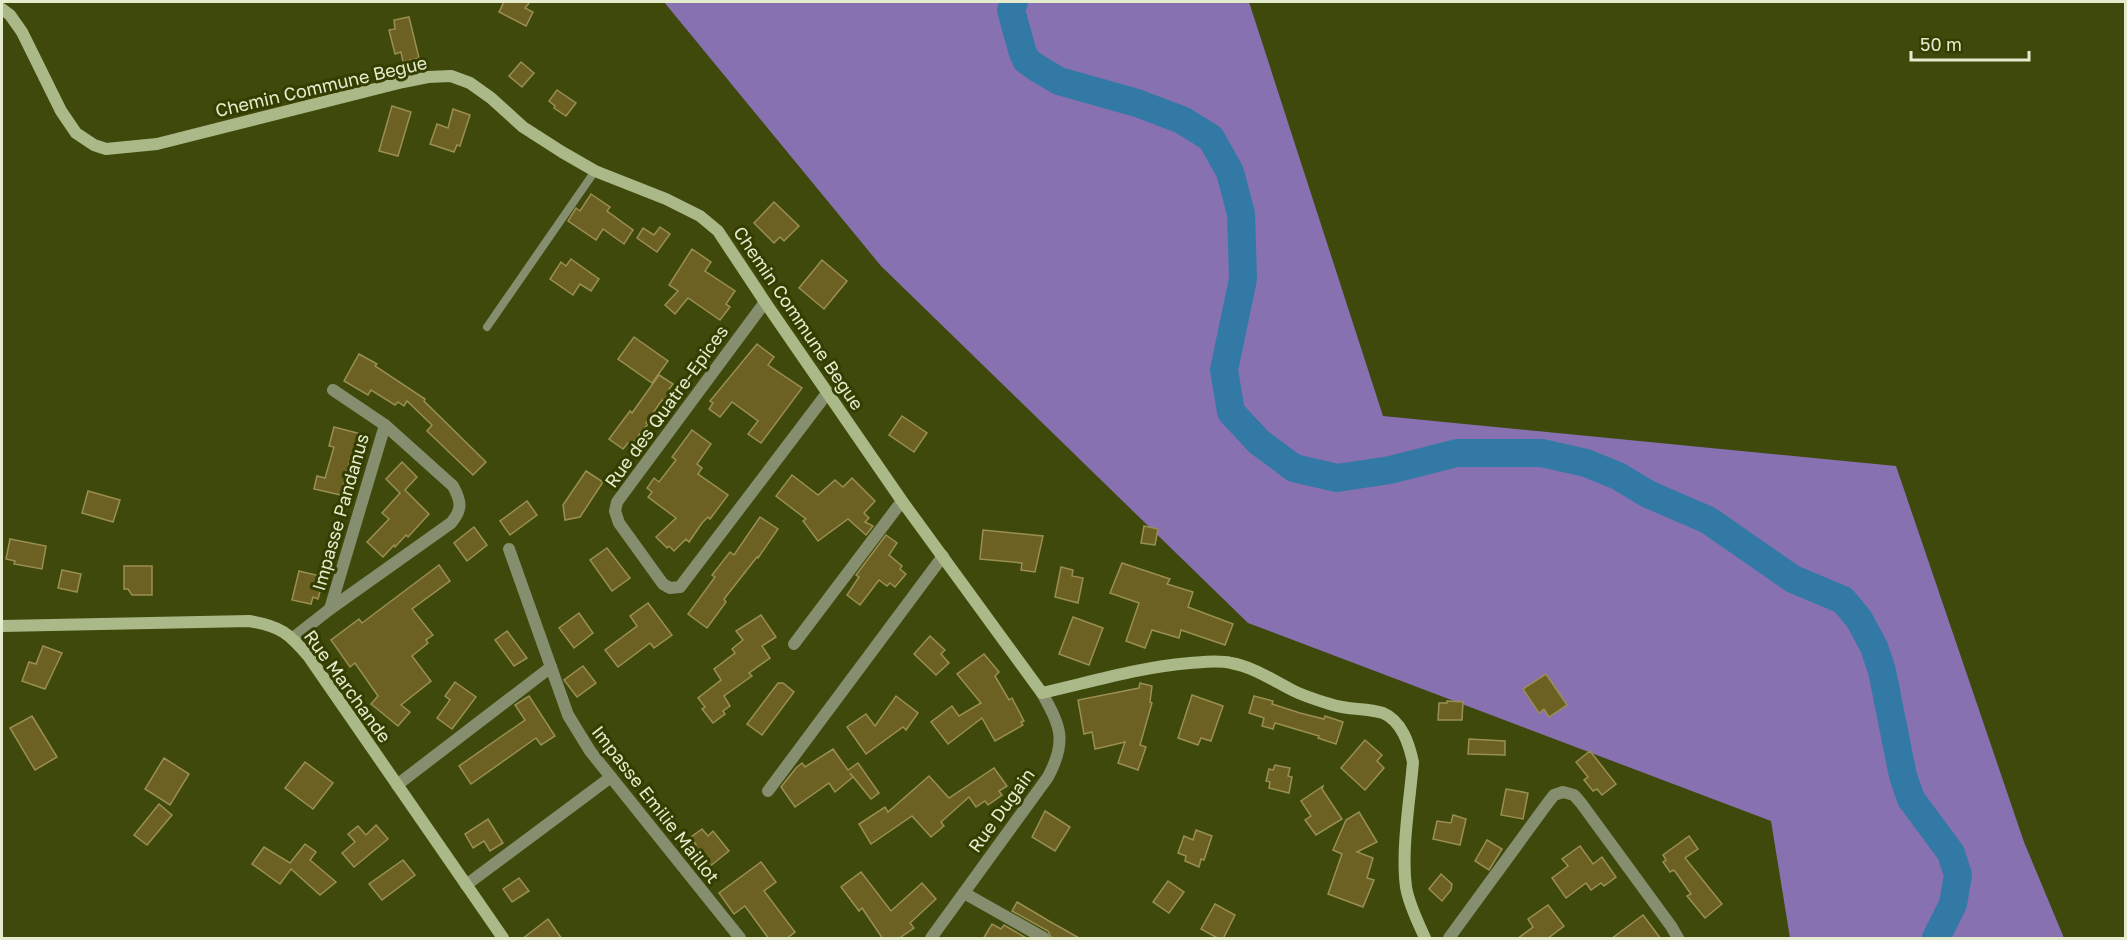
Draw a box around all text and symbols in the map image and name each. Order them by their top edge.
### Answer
scale bar [1911,24,2030,62]
text: 50 m [1920,33,1962,55]
street label: Chemin Commune Begue [213,51,429,121]
street label: Chemin Commune Begue [729,222,869,414]
street label: Rue des Quatre-Epices [600,320,732,492]
street label: Impasse Pandanus [307,431,373,593]
street label: Rue Marchande [300,625,396,747]
street label: Impasse Emilie Maillot [588,721,724,887]
street label: Rue Dugain [963,764,1039,856]

